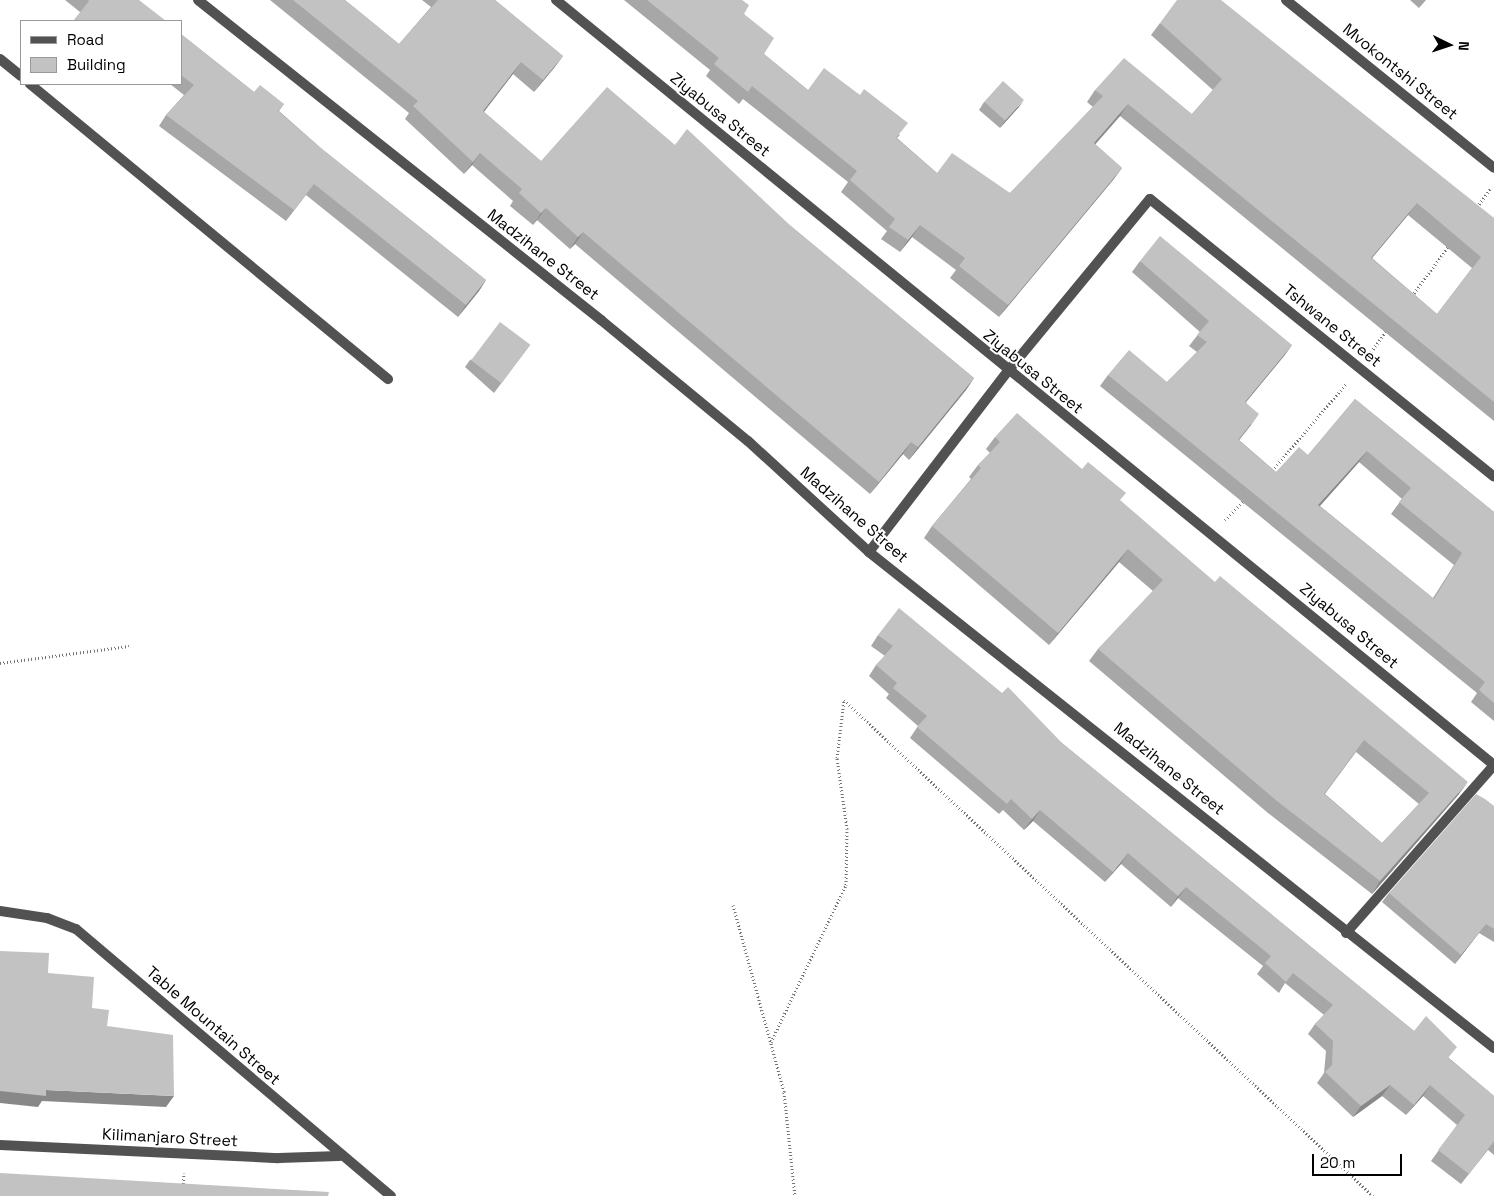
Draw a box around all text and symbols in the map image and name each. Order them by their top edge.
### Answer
legend [20,20,182,85]
street label: Mvokontshi Street [1339,20,1461,124]
north arrow [1424,20,1474,70]
text: Road [67,30,104,49]
text: N [1455,41,1473,51]
text: Building [67,55,126,74]
street label: Ziyabusa Street [666,69,774,161]
street label: Madzihane Street [483,205,603,305]
street label: Tshwane Street [1279,281,1385,371]
street label: Ziyabusa Street [979,326,1087,418]
street label: Madzihane Street [796,463,912,567]
street label: Ziyabusa Street [1296,579,1402,673]
street label: Madzihane Street [1110,719,1228,819]
street label: Table Mountain Street [142,963,284,1089]
street label: Kilimanjaro Street [102,1125,238,1151]
scale bar [1314,1144,1404,1176]
text: 20 m [1320,1153,1355,1172]

